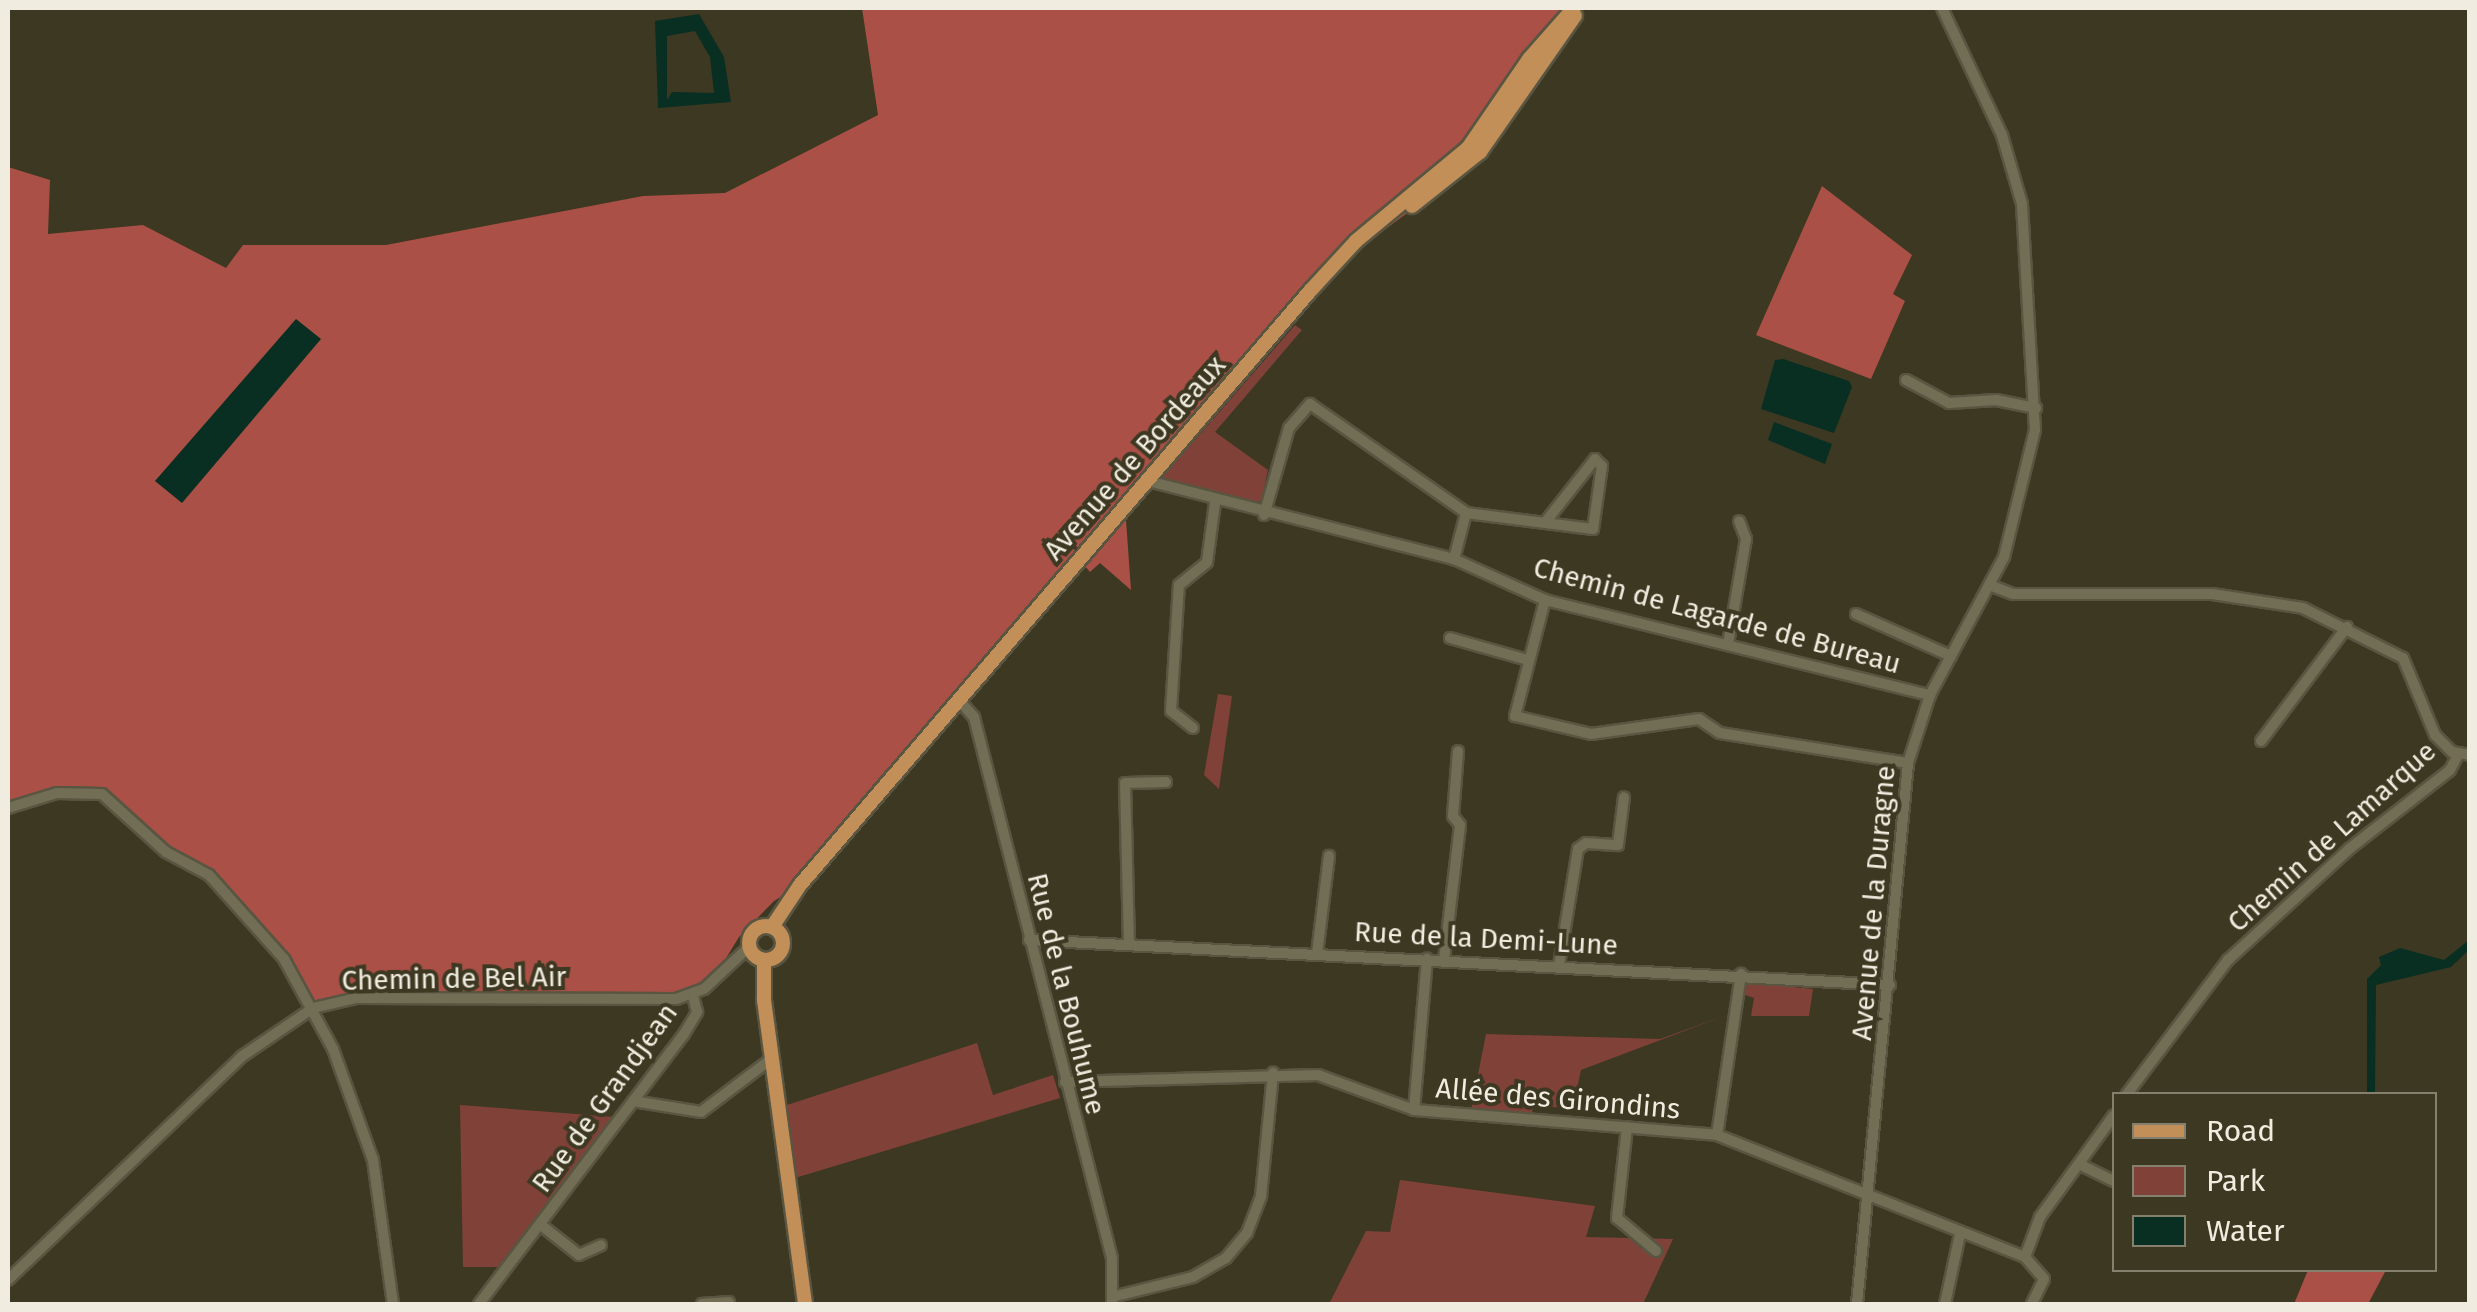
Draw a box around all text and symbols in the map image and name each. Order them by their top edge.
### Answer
street label: Avenue de Bordeaux [1037,349,1233,567]
street label: Chemin de Lagarde de Bureau [1530,551,1904,681]
street label: Chemin de Lamarque [2221,735,2443,939]
street label: Avenue de la Duragne [1845,764,1903,1042]
street label: Rue de la Bouhume [1020,870,1112,1118]
street label: Rue de la Demi-Lune [1353,915,1619,963]
street label: Chemin de Bel Air [341,960,567,998]
street label: Rue de Grandjean [525,997,685,1199]
street label: Allée des Girondins [1434,1072,1682,1126]
legend [2112,1092,2437,1272]
text: Road [2206,1113,2275,1149]
text: Park [2206,1163,2265,1199]
text: Water [2206,1213,2285,1249]

